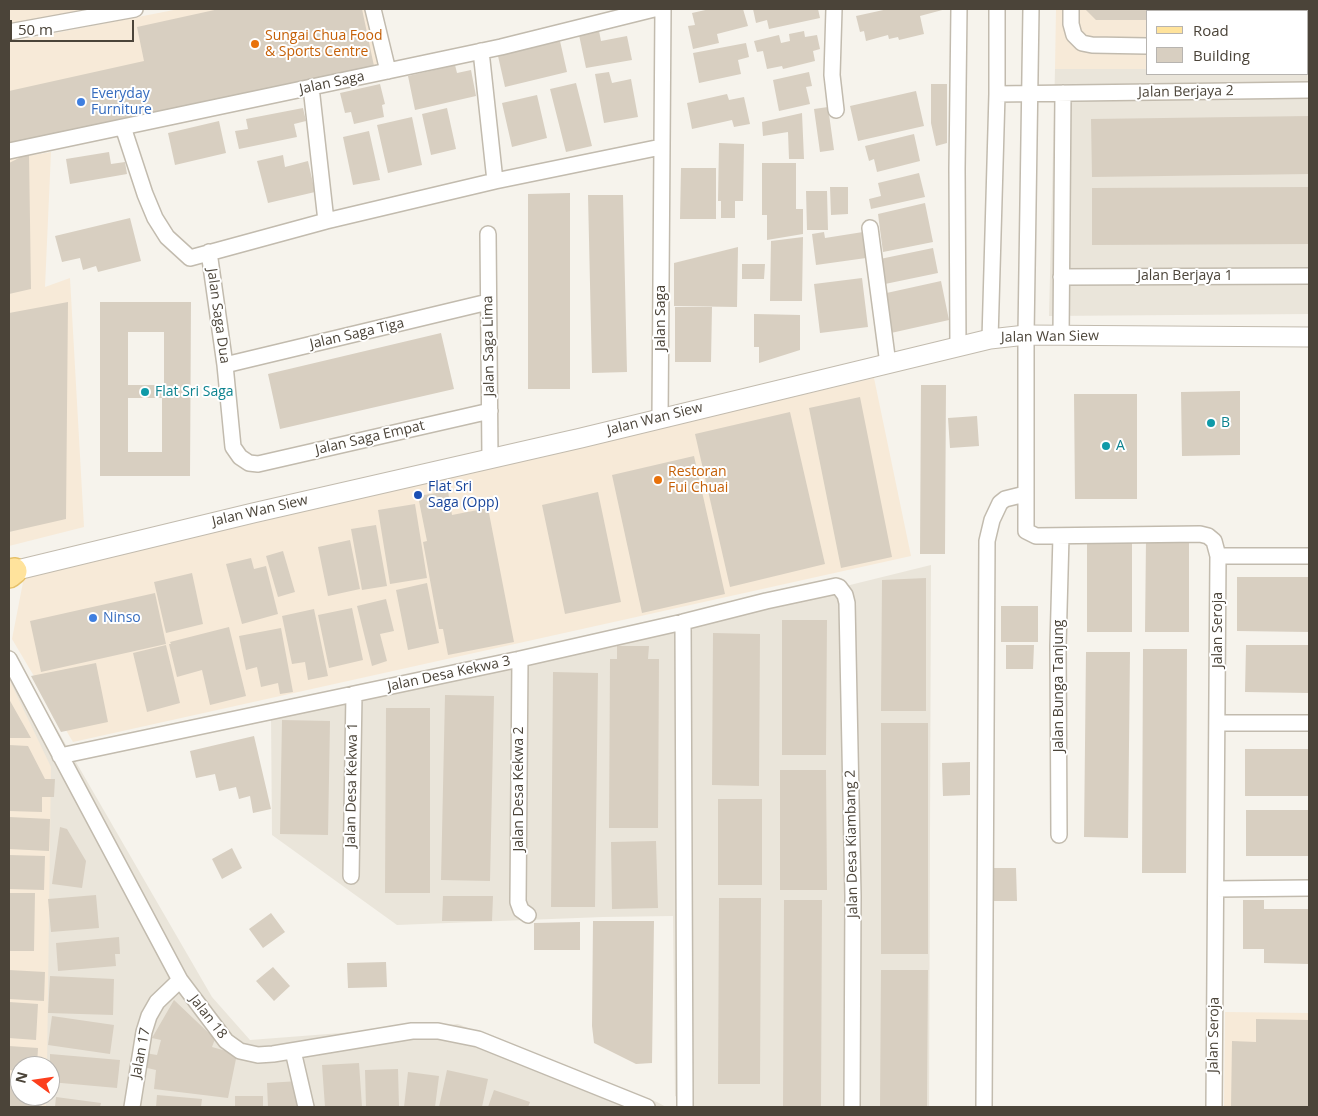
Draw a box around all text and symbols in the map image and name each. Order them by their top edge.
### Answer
scale bar [12,10,136,42]
legend [1146,10,1308,75]
text: 50 m [18,19,53,39]
text: Road [1193,20,1229,40]
place label: Sungai Chua Food & Sports Centre [265,28,382,60]
marker: Sungai Chua Food & Sports Centre [249,38,261,50]
text: Building [1193,45,1250,65]
street label: Jalan Saga [298,68,366,98]
street label: Jalan Berjaya 2 [1138,83,1234,101]
place label: Everyday Furniture [91,86,152,118]
marker: Everyday Furniture [75,96,87,108]
street label: Jalan Saga Dua [203,267,233,365]
street label: Jalan Berjaya 1 [1137,268,1233,284]
street label: Jalan Saga [653,285,669,351]
street label: Jalan Saga Lima [480,295,498,397]
street label: Jalan Saga Tiga [308,315,406,353]
street label: Jalan Wan Siew [1001,328,1099,346]
place label: Flat Sri Saga [155,384,234,400]
marker: Flat Sri Saga [139,386,151,398]
street label: Jalan Wan Siew [605,399,705,439]
place label: B [1221,415,1230,431]
street label: Jalan Saga Empat [314,417,426,459]
marker: B [1205,417,1217,429]
place label: A [1116,438,1125,454]
marker: A [1100,440,1112,452]
place label: Restoran Fui Chuai [668,464,728,497]
marker: Restoran Fui Chuai [652,474,664,486]
place label: Flat Sri Saga (Opp) [428,479,499,512]
marker: Flat Sri Saga (Opp) [412,489,424,501]
street label: Jalan Wan Siew [210,492,310,530]
street label: Jalan Seroja [1210,592,1226,668]
place label: Ninso [103,610,141,626]
marker: Ninso [87,612,99,624]
street label: Jalan Bunga Tanjung [1051,620,1067,752]
street label: Jalan Desa Kekwa 3 [386,653,512,695]
street label: Jalan Desa Kekwa 1 [343,722,361,848]
street label: Jalan Desa Kekwa 2 [511,726,527,852]
street label: Jalan Desa Kiambang 2 [842,770,862,918]
street label: Jalan 18 [186,992,230,1042]
street label: Jalan Seroja [1205,997,1223,1073]
street label: Jalan 17 [128,1026,154,1080]
north arrow [10,1056,60,1106]
text: N [10,1070,32,1085]

